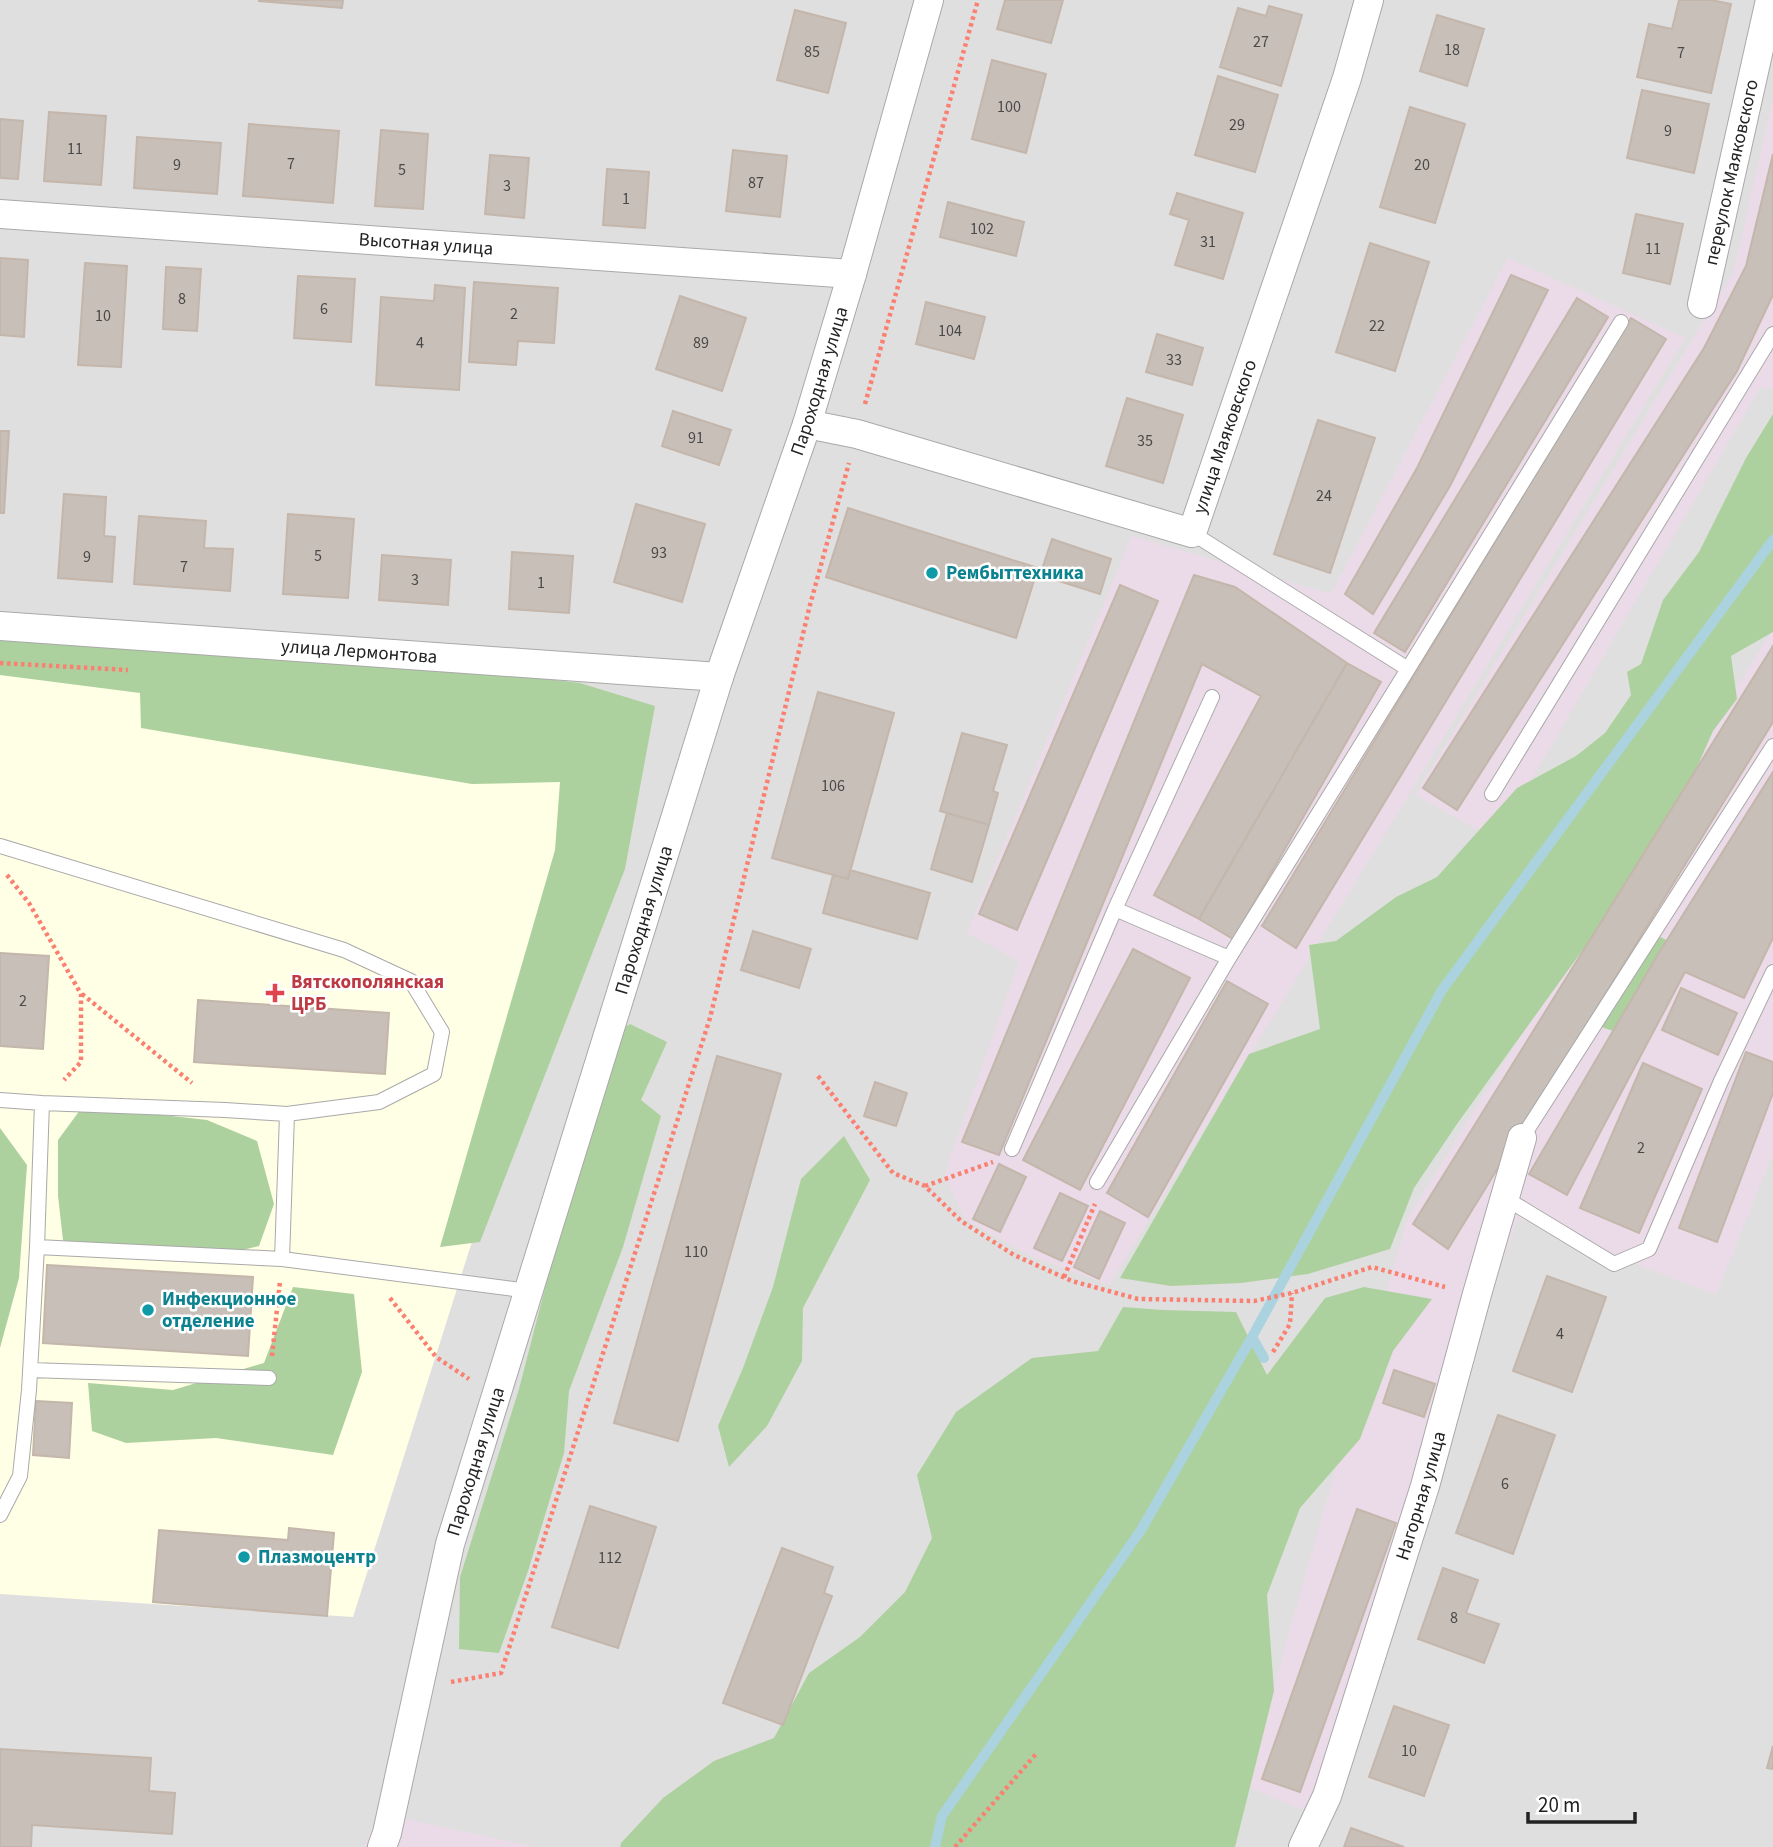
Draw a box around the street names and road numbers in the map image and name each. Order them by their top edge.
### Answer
street label: переулок Маяковского [1698,77,1765,268]
street label: Высотная улица [358,226,494,262]
street label: Пароходная улица [784,303,855,459]
street label: улица Маяковского [1186,356,1264,517]
street label: улица Лермонтова [280,632,438,670]
street label: Пароходная улица [608,842,679,998]
street label: Пароходная улица [440,1384,511,1539]
street label: Нагорная улица [1389,1428,1453,1564]

